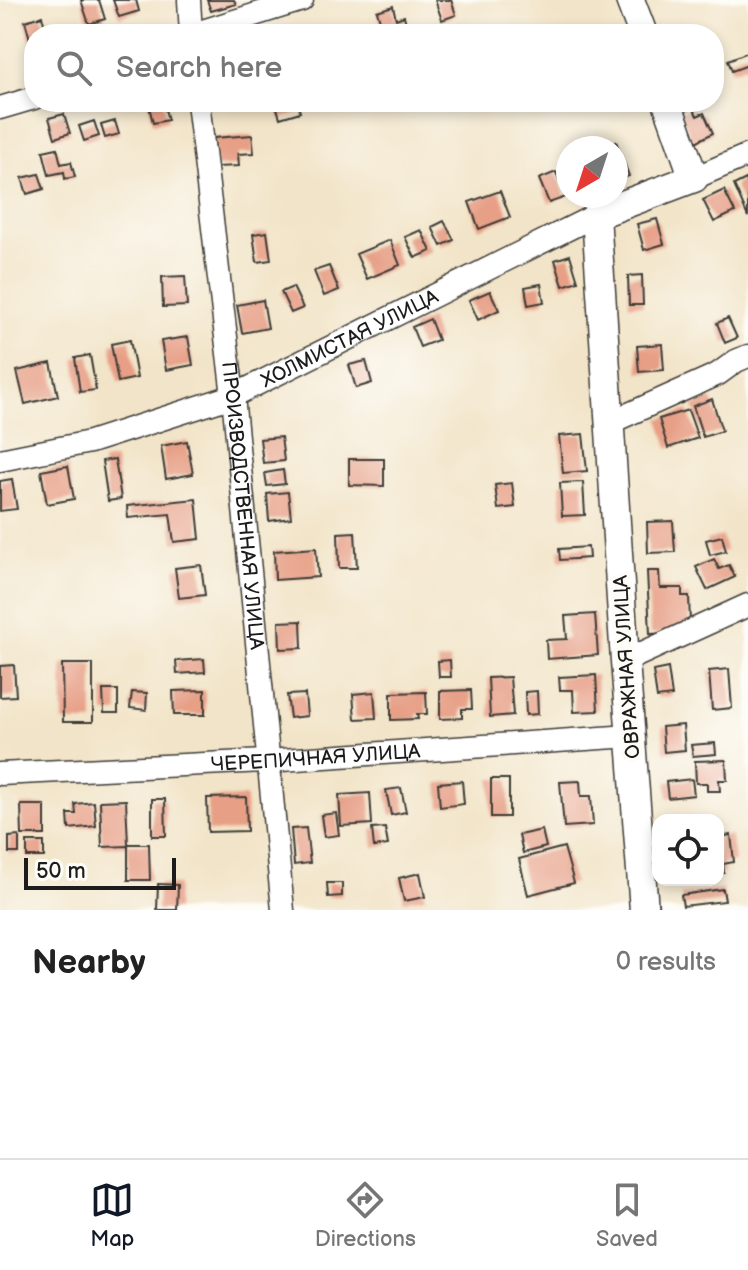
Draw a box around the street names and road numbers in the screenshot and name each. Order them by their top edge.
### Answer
street label: ХОЛМИСТАЯ УЛИЦА [257,284,443,393]
street label: ПРОИЗВОДСТВЕННАЯ УЛИЦА [216,360,269,651]
street label: ОВРАЖНАЯ УЛИЦА [609,574,645,759]
street label: ЧЕРЕПИЧНАЯ УЛИЦА [210,739,422,777]

